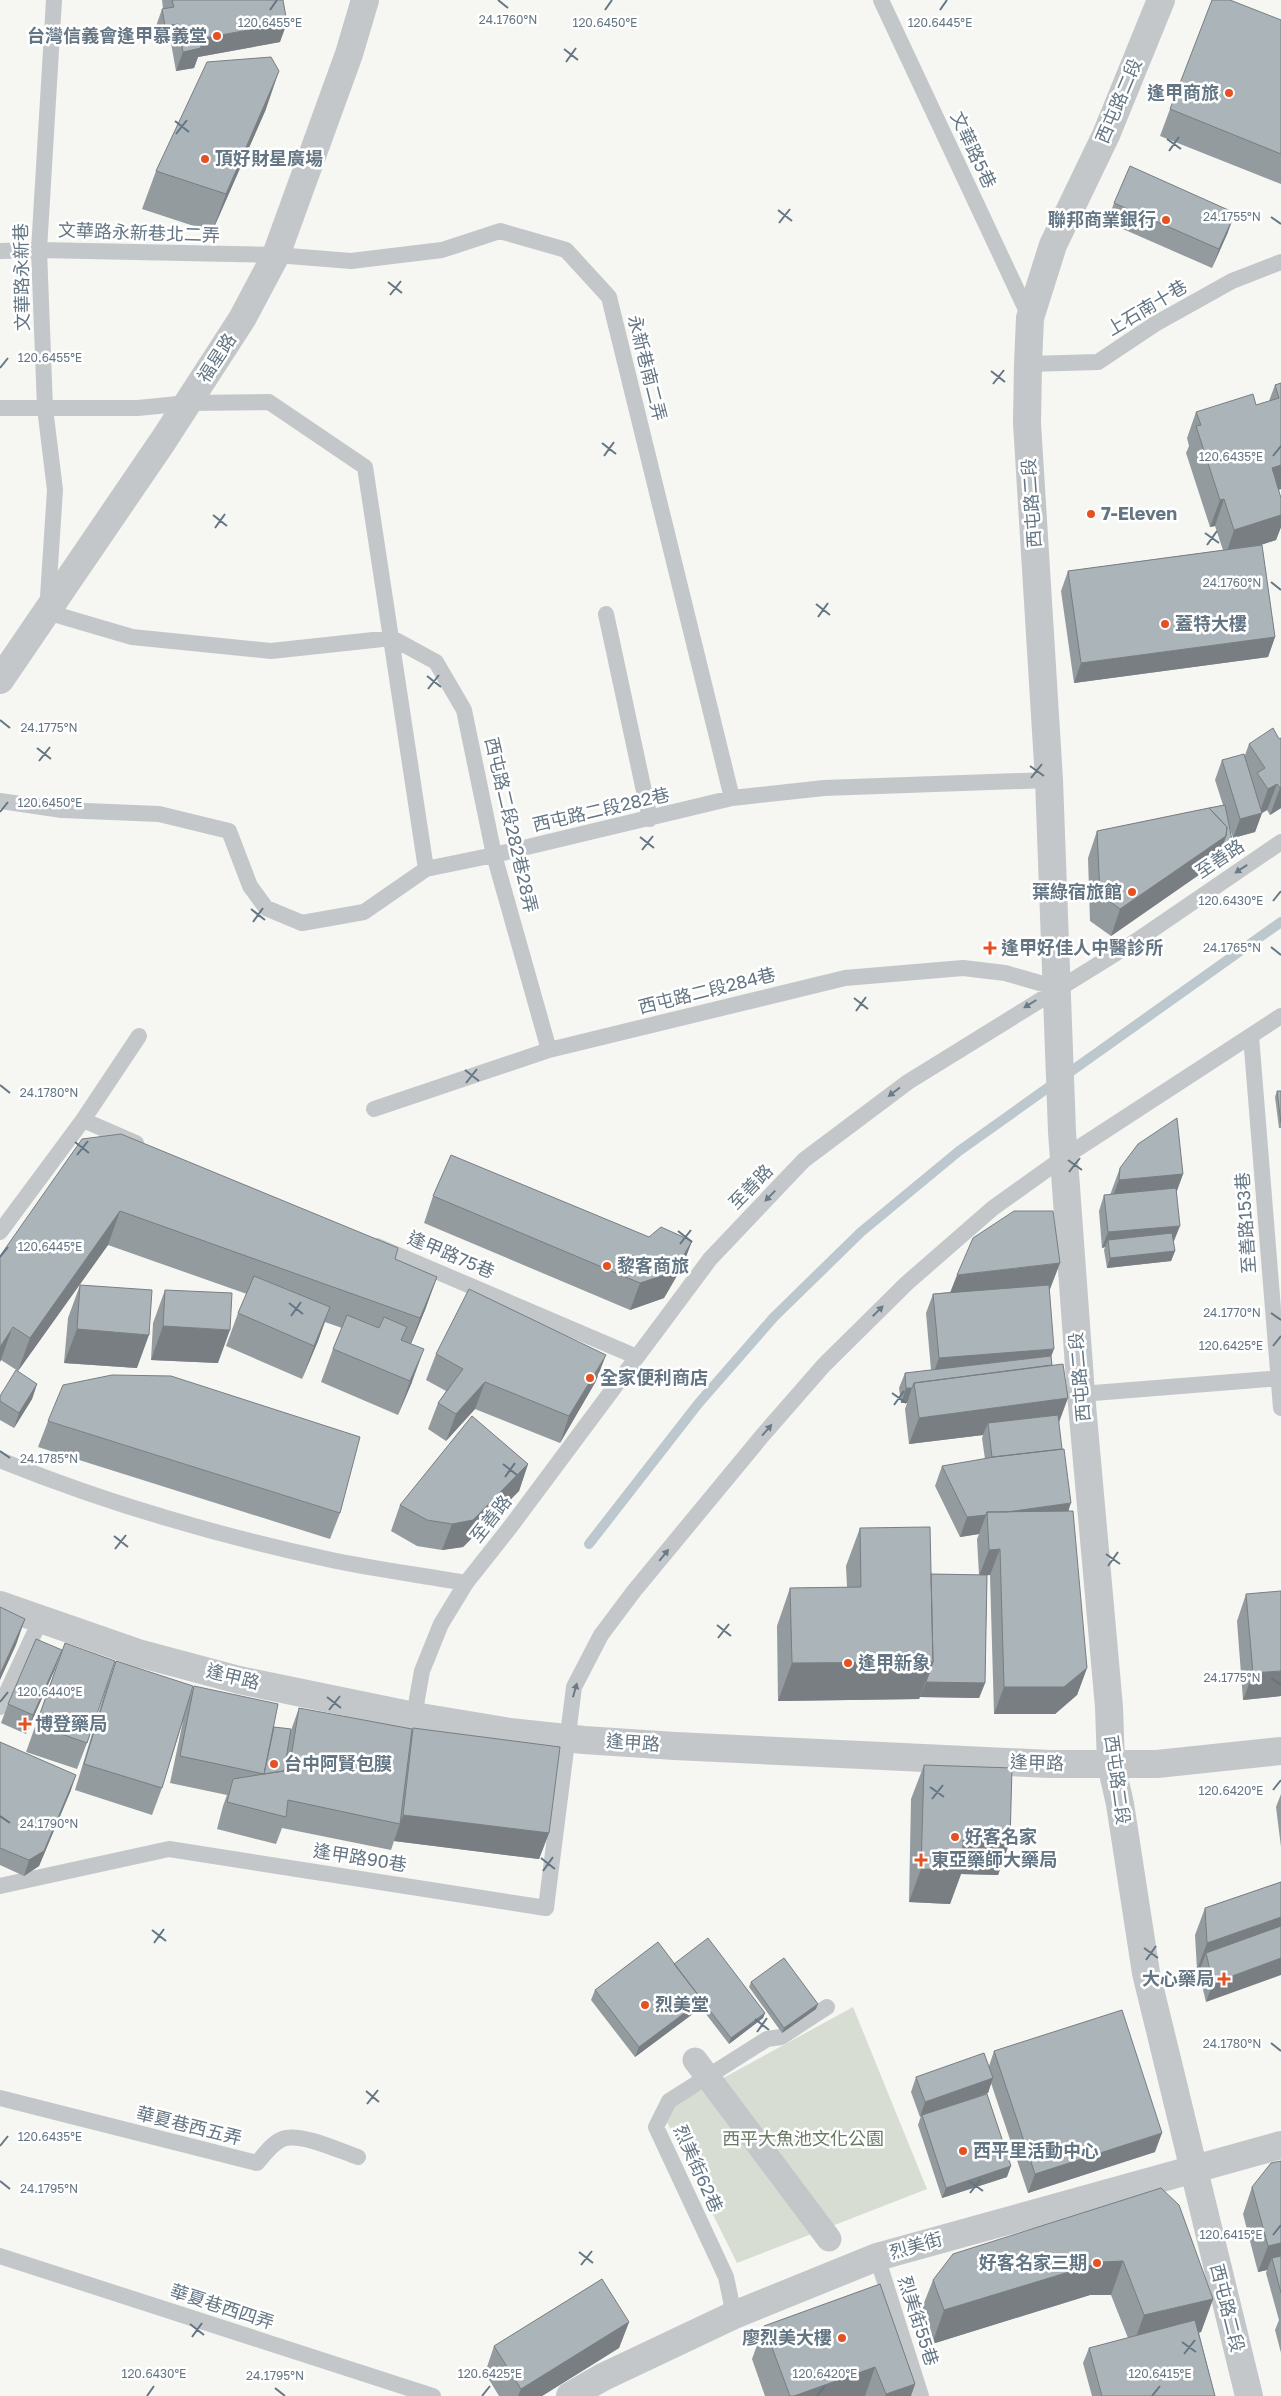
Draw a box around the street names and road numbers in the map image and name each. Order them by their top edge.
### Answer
street label: 西屯路二段 [1090,55,1146,146]
street label: 文華路5巷 [947,108,1001,192]
street label: 文華路永新巷北二弄 [58,218,220,246]
street label: 文華路永新巷 [9,223,33,331]
street label: 上石南十巷 [1102,275,1191,340]
street label: 永新巷南二弄 [624,313,672,423]
street label: 福星路 [192,329,240,386]
street label: 西屯路二段 [1017,457,1045,549]
street label: 西屯路二段282巷28弄 [481,735,543,915]
street label: 西屯路二段282巷 [530,783,671,835]
street label: 至善路 [1191,834,1248,882]
street label: 西屯路二段284巷 [636,962,778,1018]
street label: 至善路 [724,1159,777,1213]
street label: 至善路153巷 [1230,1172,1260,1275]
street label: 逢甲路75巷 [405,1226,498,1282]
street label: 西屯路二段 [1064,1331,1094,1423]
street label: 至善路 [465,1490,516,1546]
street label: 逢甲路 [204,1659,262,1693]
street label: 逢甲路 [605,1729,661,1755]
street label: 西屯路二段 [1101,1734,1135,1826]
street label: 逢甲路 [1010,1750,1064,1774]
street label: 逢甲路90巷 [312,1839,408,1875]
street label: 華夏巷西五弄 [134,2101,244,2149]
street label: 烈美街62巷 [670,2121,728,2216]
street label: 烈美街 [887,2227,945,2263]
street label: 西屯路二段 [1206,2261,1250,2354]
street label: 烈美街55巷 [894,2273,944,2368]
street label: 華夏巷西四弄 [168,2279,277,2333]

